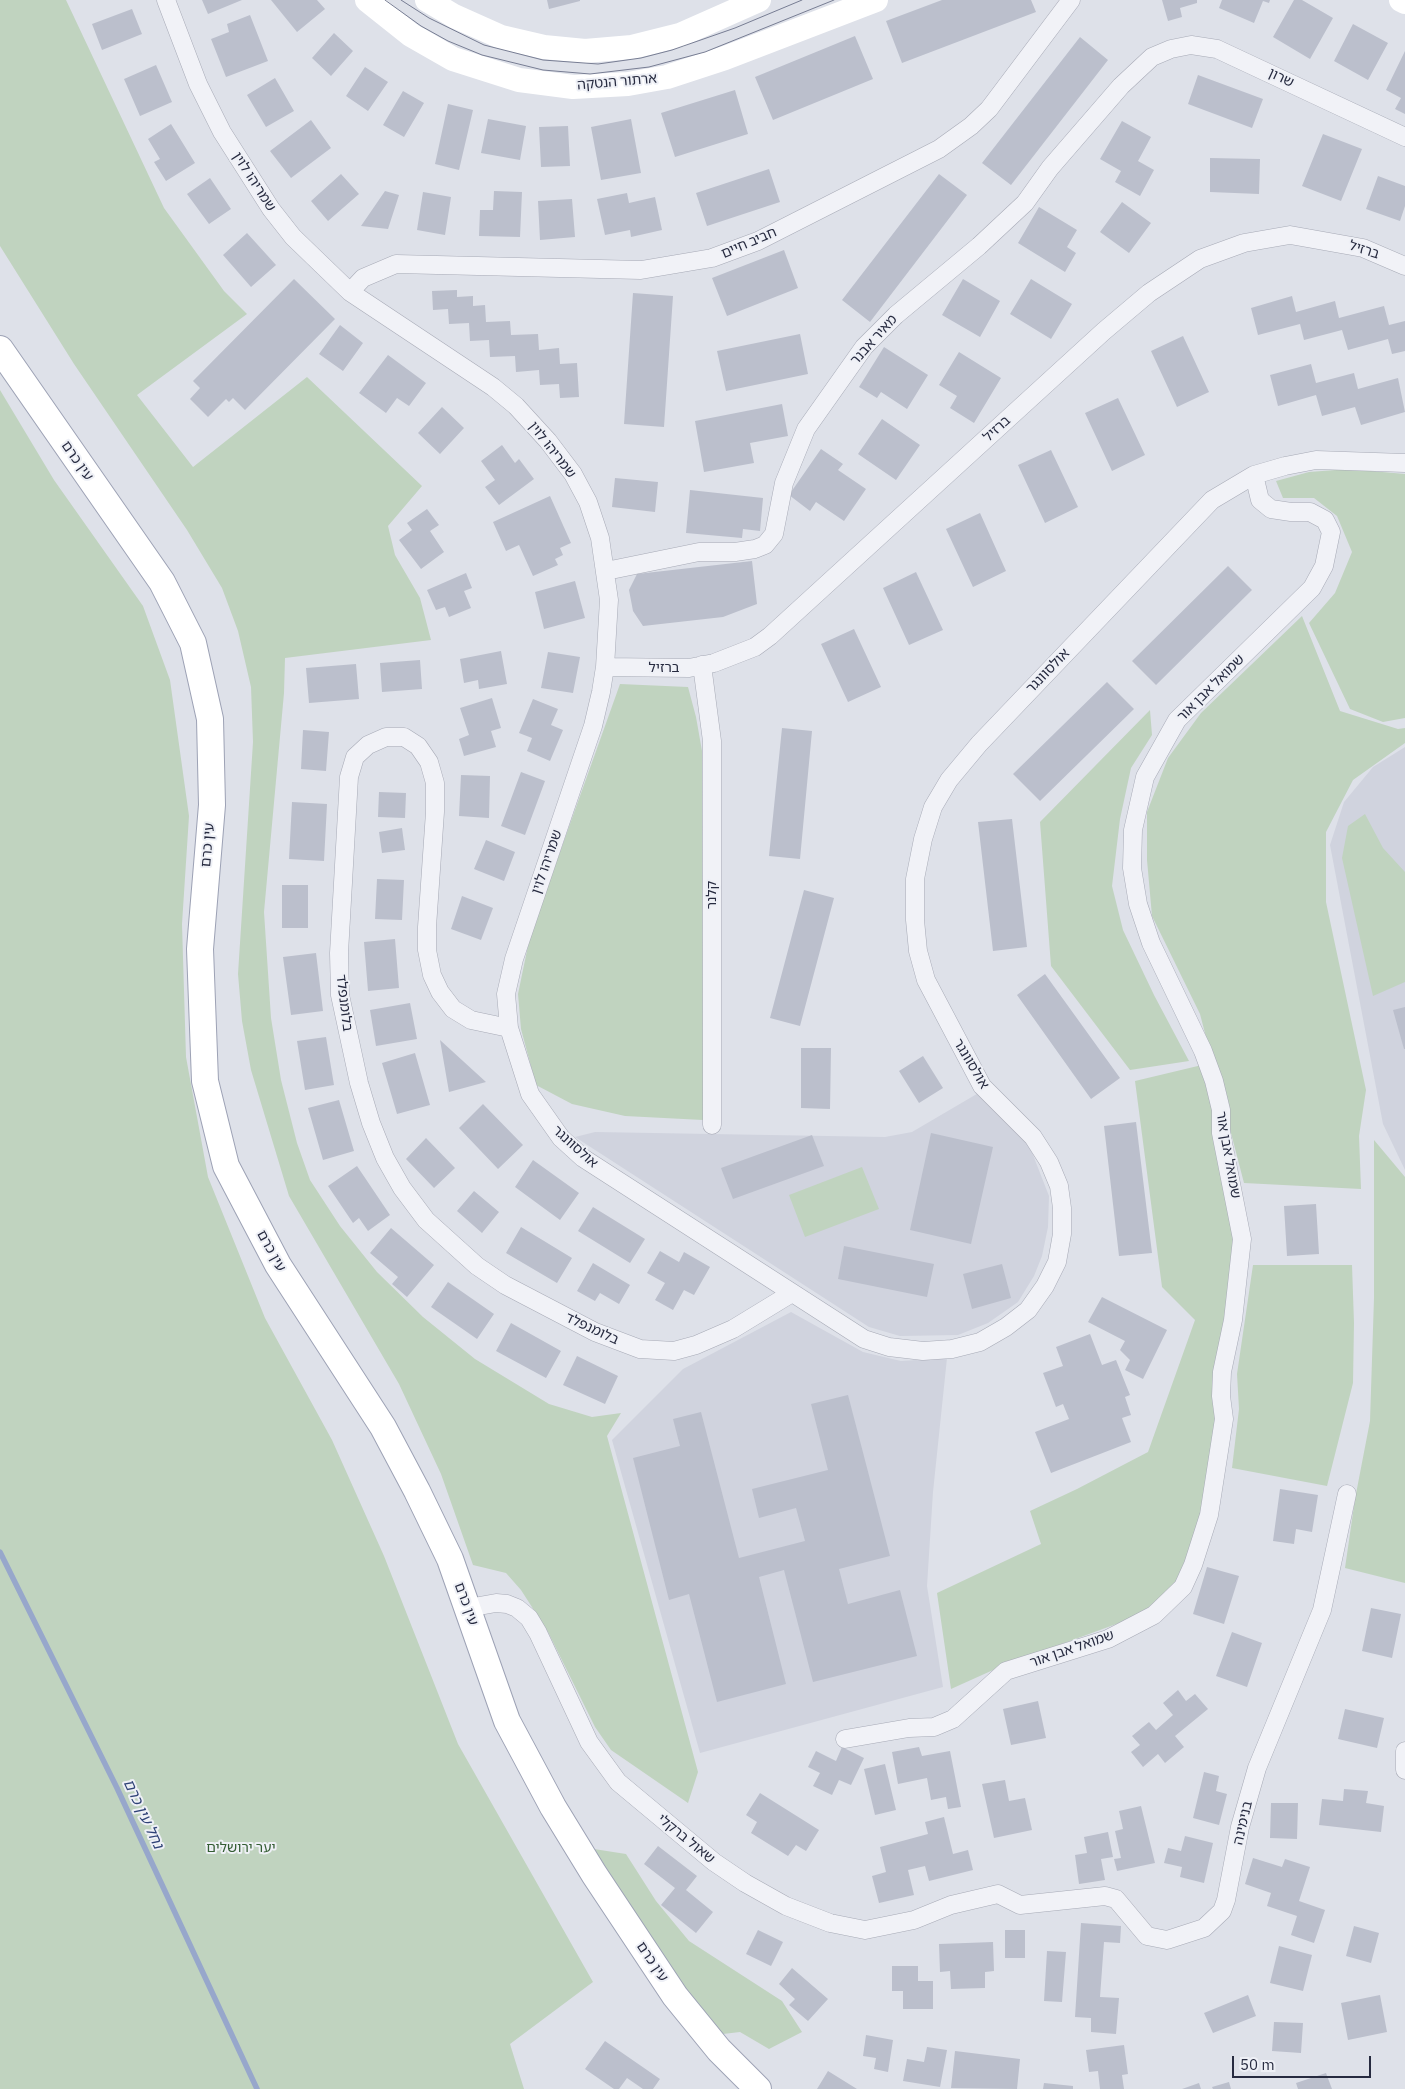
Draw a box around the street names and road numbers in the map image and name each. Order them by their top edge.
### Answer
street label: שרון [1266,65,1296,91]
street label: ארתור הנטקה [576,70,658,94]
street label: שמריהו לוין [229,149,279,215]
street label: חביב חיים [719,224,779,262]
street label: ברזיל [1347,237,1381,263]
street label: מאיר אבנר [847,311,901,369]
street label: ברזיל [980,412,1014,446]
street label: שמריהו לוין [525,418,579,482]
street label: עין כרם [57,438,97,484]
street label: אולסוונגר [1023,645,1073,697]
street label: שמואל אבן אור [1174,651,1248,725]
street label: ברזיל [648,660,680,676]
street label: עין כרם [198,822,218,868]
street label: שמריהו לוין [528,828,566,896]
street label: קלנר [704,881,720,909]
street label: בלומנפלד [332,974,356,1032]
street label: אולסוונגר [950,1036,992,1092]
street label: שמואל אבן אור [1212,1110,1244,1200]
street label: אולסוונגר [549,1122,601,1172]
street label: עין כרם [253,1227,289,1275]
street label: בלומנפלד [562,1309,622,1349]
street label: עין כרם [451,1580,481,1628]
street label: שמואל אבן אור [1028,1627,1116,1671]
street label: בנימינה [1230,1799,1256,1847]
street label: שאול ברקלי [654,1811,718,1867]
street label: עין כרם [633,1939,671,1985]

